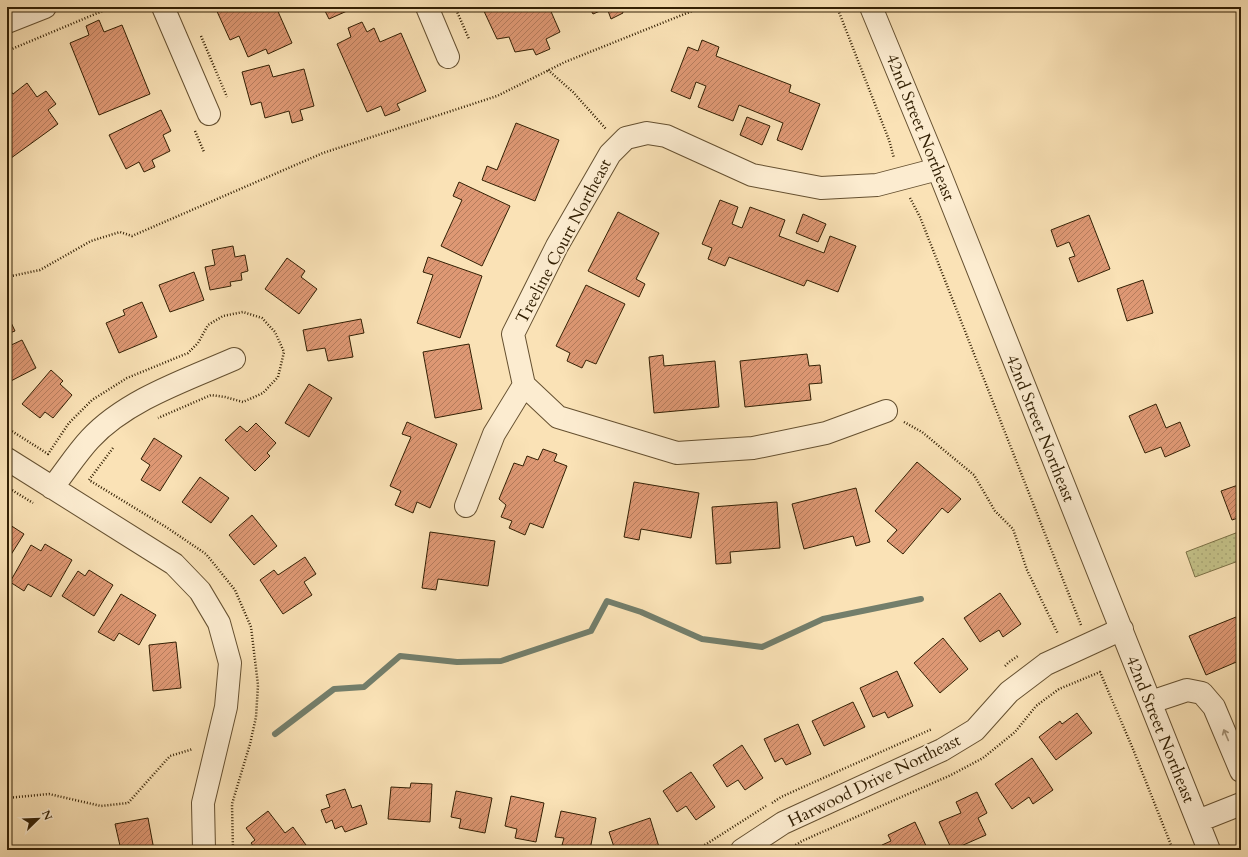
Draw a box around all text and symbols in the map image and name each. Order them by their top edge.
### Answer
street label: 42nd Street Northeast [880,50,961,205]
street label: Treeline Court Northeast [510,154,617,328]
street label: 42nd Street Northeast [1000,351,1081,506]
street label: 42nd Street Northeast [1120,652,1201,807]
street label: Harwood Drive Northeast [784,728,965,832]
one-way arrow [1222,729,1229,741]
north arrow [18,799,58,839]
text: N [38,808,56,823]

